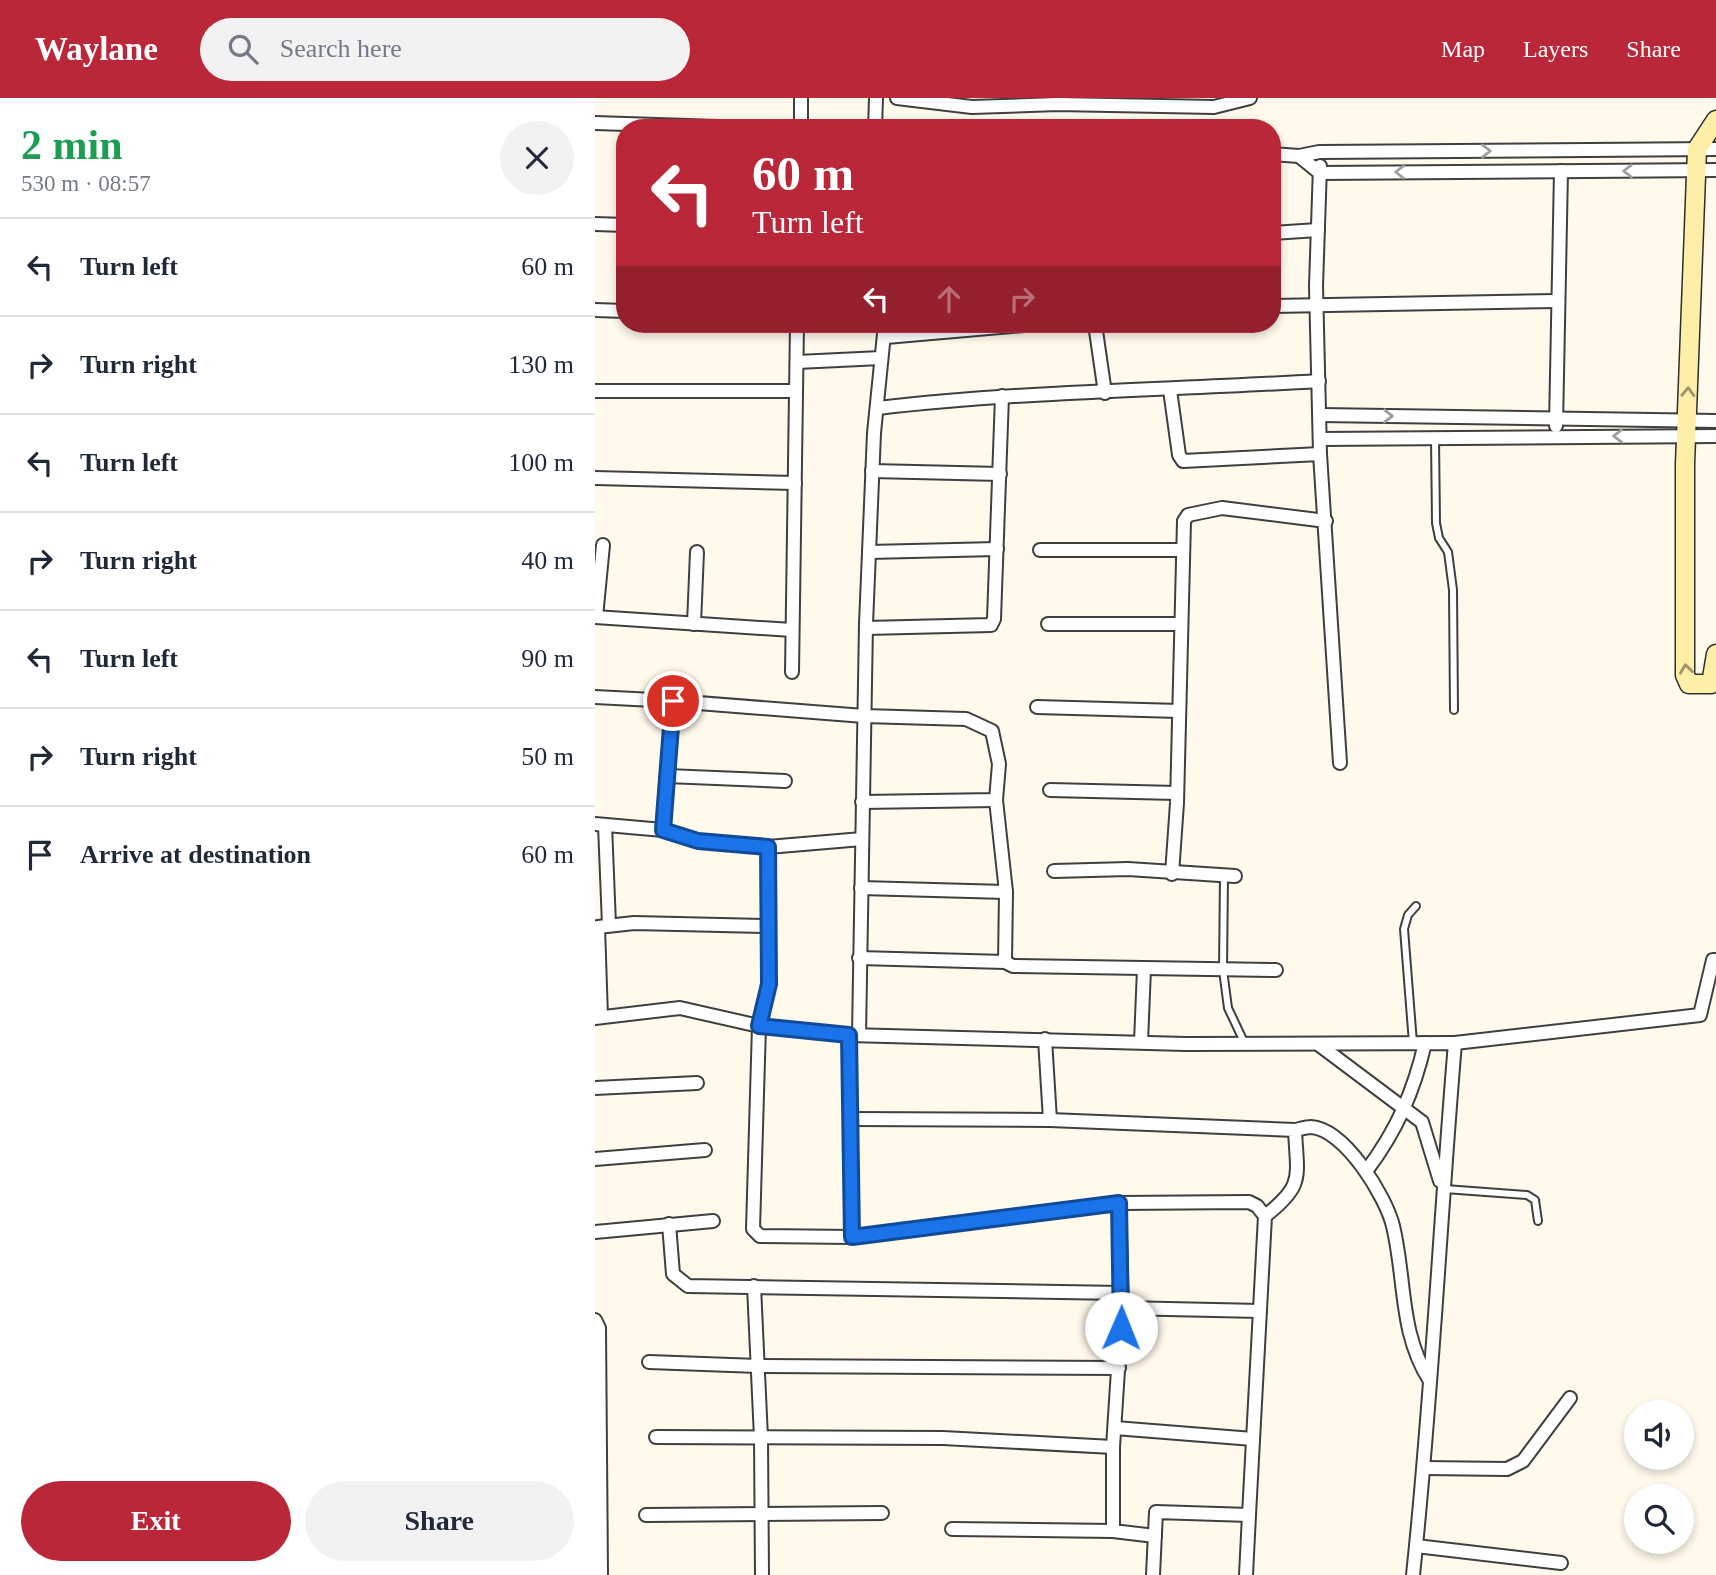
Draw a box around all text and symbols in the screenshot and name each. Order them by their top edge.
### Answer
search box [200,18,690,81]
icon: search [224,30,262,68]
text: Waylane [35,31,158,67]
text: Search here [280,34,402,63]
text: Map [1441,36,1485,62]
text: Layers [1523,36,1588,62]
text: Share [1626,36,1681,62]
button: close [500,121,574,195]
text: 2 min [21,122,123,168]
one-way arrow [1481,143,1491,159]
text: 60 m [752,146,854,201]
icon: left [637,147,728,238]
one-way arrow [1622,163,1632,179]
one-way arrow [1394,164,1405,180]
text: 530 m · 08:57 [21,171,151,196]
text: Turn left [752,204,864,240]
icon: left [21,248,59,286]
text: Turn left [80,252,178,281]
text: 60 m [521,252,574,281]
icon: left [857,280,895,318]
icon: ahead [930,280,968,318]
icon: right [1003,280,1041,318]
icon: right [21,346,59,384]
text: Turn right [80,350,197,379]
text: 130 m [508,350,574,379]
one-way arrow [1680,387,1695,398]
one-way arrow [1383,408,1394,423]
one-way arrow [1612,429,1623,444]
icon: left [21,444,59,482]
text: Turn left [80,448,178,477]
text: 100 m [508,448,574,477]
icon: right [21,542,59,580]
text: Turn right [80,546,197,575]
text: 40 m [521,546,574,575]
icon: left [21,640,59,678]
text: Turn left [80,644,178,673]
text: 90 m [521,644,574,673]
one-way arrow [1679,663,1694,674]
pin [643,671,703,731]
icon: arrive [654,682,692,720]
icon: right [21,738,59,776]
text: Turn right [80,742,197,771]
text: 50 m [521,742,574,771]
icon: arrive [21,836,59,874]
text: Arrive at destination [80,840,311,869]
text: 60 m [521,840,574,869]
position arrow [1084,1291,1158,1365]
map controls [1624,1400,1694,1554]
button: sound [1624,1400,1694,1470]
button: Exit [21,1481,291,1561]
button: Share [305,1481,574,1561]
button: search [1624,1484,1694,1554]

